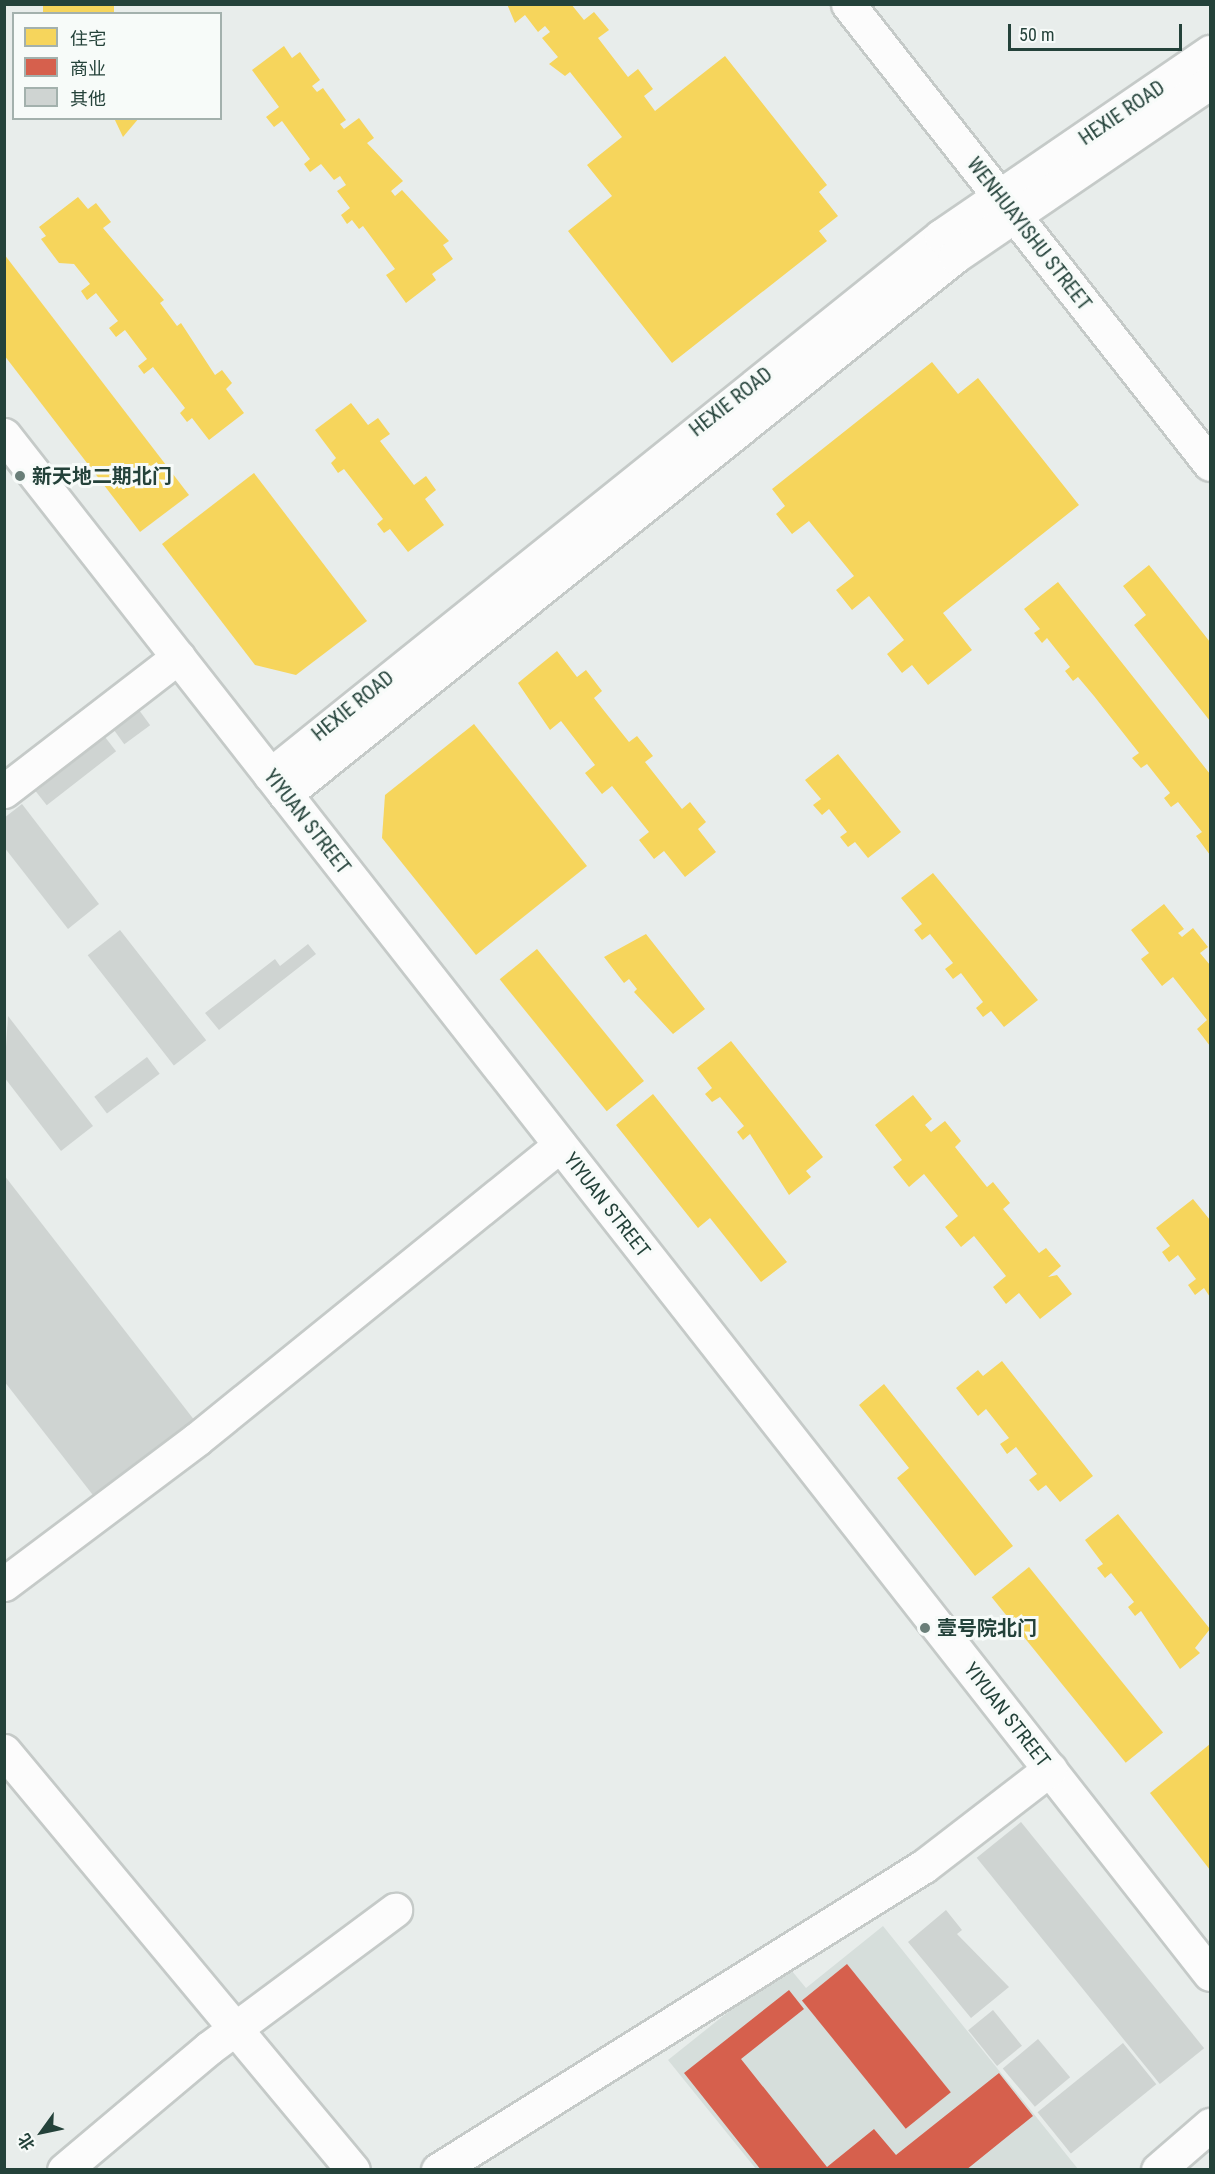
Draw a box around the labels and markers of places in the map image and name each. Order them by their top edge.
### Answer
place label: 新天地二期北门 [32,464,172,488]
marker: 新天地二期北门 [13,469,27,483]
place label: 壹号院北门 [937,1616,1037,1640]
marker: 壹号院北门 [918,1621,932,1635]

